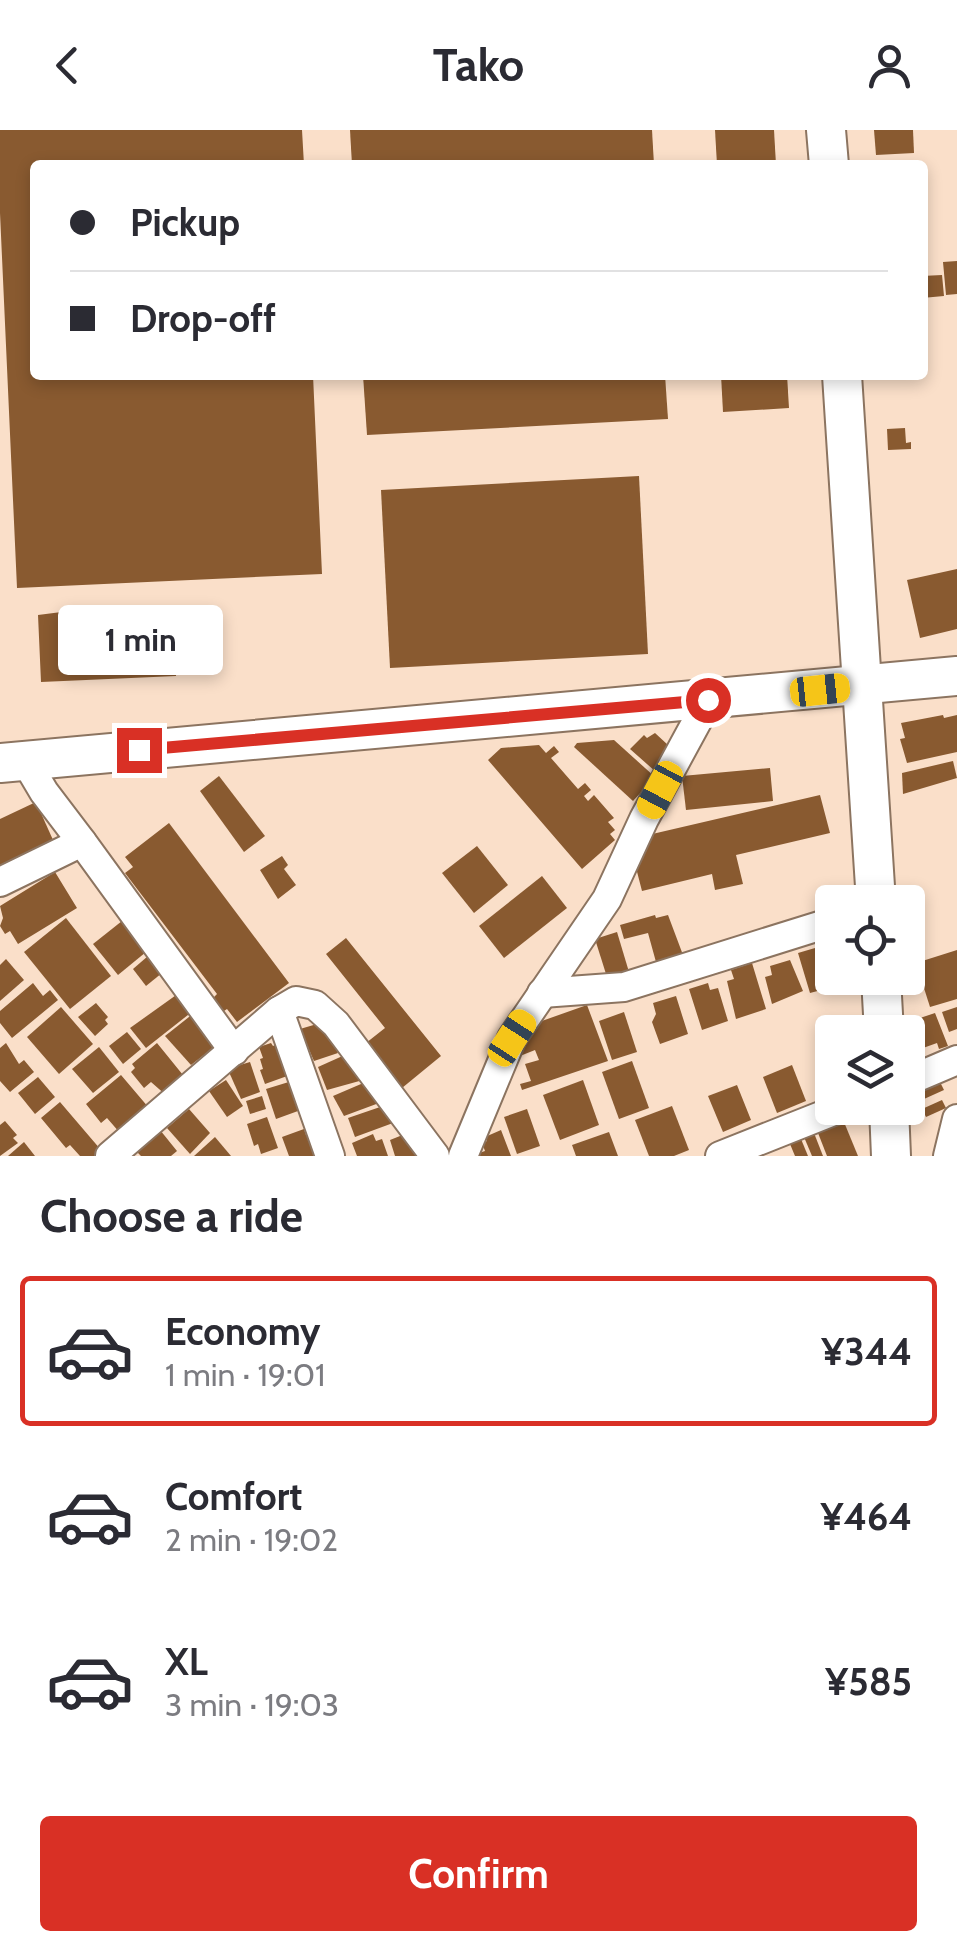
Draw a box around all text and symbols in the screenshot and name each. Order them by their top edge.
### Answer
icon: back [40,38,95,93]
text: Tako [433,38,524,92]
icon: person [862,38,917,93]
text: Pickup [130,199,240,246]
text: Drop-off [130,295,276,342]
callout: 1 min [56,605,222,675]
text: 1 min [104,620,177,659]
car [789,672,851,708]
route start [686,678,731,723]
route end [117,728,162,773]
car [633,756,687,824]
map controls [815,885,925,1125]
button: locate [815,885,925,995]
car [483,1005,541,1071]
button: layers [815,1015,925,1125]
text: Choose a ride [40,1189,303,1243]
icon: car [45,1306,135,1396]
text: Economy [165,1308,320,1355]
text: ¥344 [821,1328,912,1375]
text: 1 min · 19:01 [165,1355,325,1394]
icon: car [45,1471,135,1561]
text: Comfort [165,1473,302,1520]
text: ¥464 [820,1493,912,1540]
text: 2 min · 19:02 [165,1520,338,1559]
icon: car [45,1636,135,1726]
text: XL [165,1638,208,1685]
text: ¥585 [825,1658,912,1705]
text: 3 min · 19:03 [165,1685,339,1724]
button: Confirm [40,1816,917,1931]

